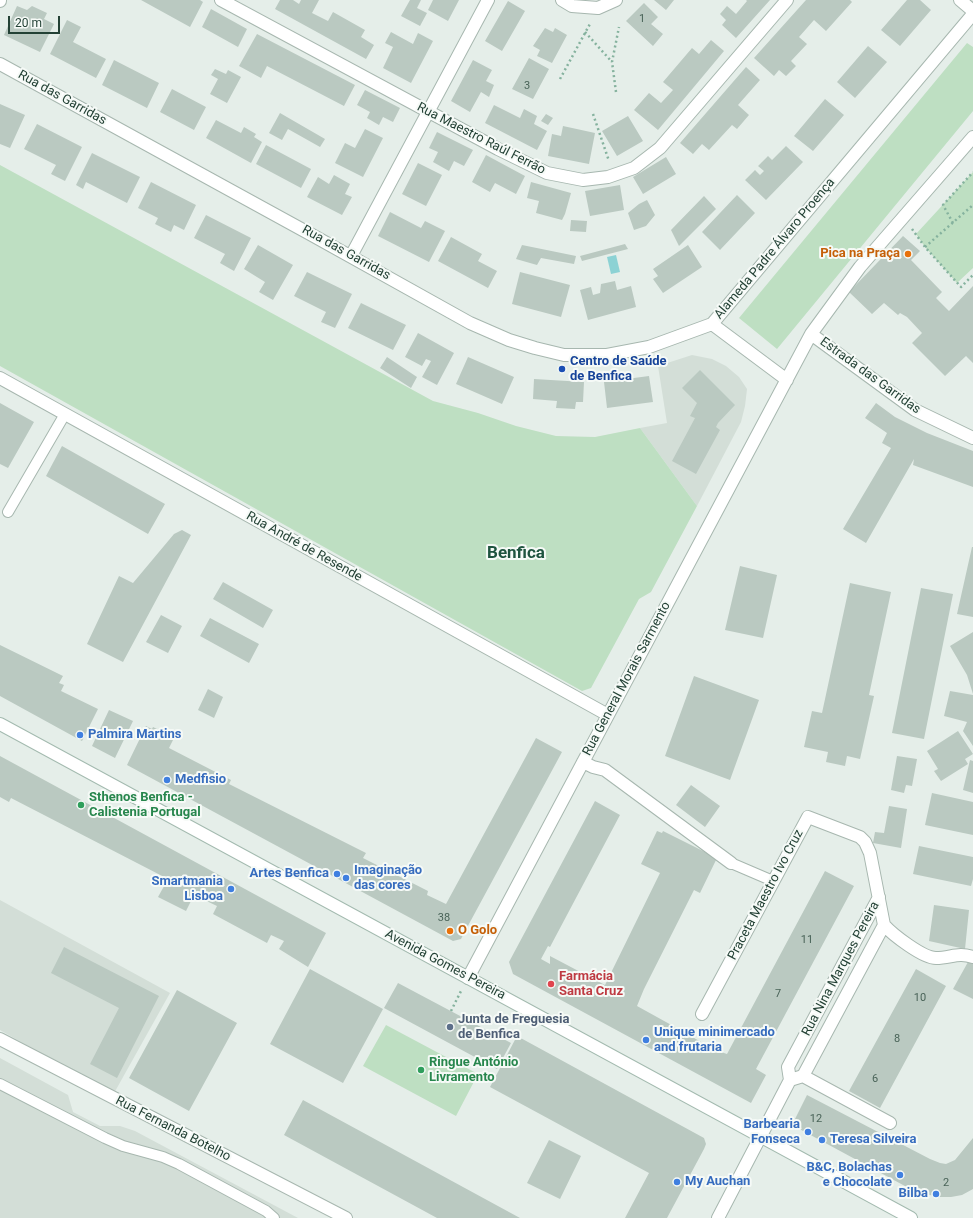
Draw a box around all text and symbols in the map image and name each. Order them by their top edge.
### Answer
scale bar [10,8,62,34]
house number: 1 [639,12,645,26]
text: 20 m [15,16,42,30]
street label: Rua das Garridas [15,67,109,129]
house number: 3 [524,79,530,93]
street label: Rua Maestro Raúl Ferrão [414,100,548,178]
street label: Alameda Padre Álvaro Proença [711,175,839,323]
street label: Rua das Garridas [299,222,393,284]
place label: Pica na Praça [820,246,900,262]
marker: Pica na Praça [903,249,913,259]
street label: Estrada das Garridas [817,334,923,418]
place label: Centro de Saúde de Benfica [570,354,666,385]
marker: Centro de Saúde de Benfica [557,364,567,374]
street label: Rua André de Resende [243,509,365,585]
district label: Benfica [487,544,545,564]
street label: Rua General Morais Sarmento [580,599,674,759]
place label: Palmira Martins [88,727,181,743]
marker: Palmira Martins [75,730,85,740]
place label: Medfisio [175,772,226,788]
marker: Medfisio [162,775,172,785]
place label: Sthenos Benfica - Calistenia Portugal [89,790,201,821]
marker: Sthenos Benfica - Calistenia Portugal [76,800,86,810]
street label: Praceta Maestro Ivo Cruz [725,827,807,963]
place label: Imaginação das cores [354,863,422,894]
place label: Artes Benfica [250,866,329,882]
marker: Artes Benfica [332,869,342,879]
marker: Imaginação das cores [341,873,351,883]
place label: Smartmania Lisboa [151,874,223,905]
marker: Smartmania Lisboa [226,884,236,894]
street label: Rua Nina Marques Pereira [799,899,883,1039]
house number: 38 [438,911,450,925]
place label: O Golo [458,923,497,939]
marker: O Golo [445,926,455,936]
street label: Avenida Gomes Pereira [382,927,508,1003]
house number: 11 [801,933,813,947]
place label: Farmácia Santa Cruz [559,969,623,1000]
marker: Farmácia Santa Cruz [546,979,556,989]
house number: 7 [775,987,781,1001]
house number: 10 [914,991,926,1005]
place label: Junta de Freguesia de Benfica [458,1012,569,1043]
marker: Junta de Freguesia de Benfica [445,1022,455,1032]
place label: Unique minimercado and frutaria [654,1025,775,1056]
house number: 8 [894,1032,900,1046]
marker: Unique minimercado and frutaria [641,1035,651,1045]
place label: Ringue António Livramento [429,1055,518,1086]
marker: Ringue António Livramento [416,1065,426,1075]
house number: 6 [872,1072,878,1086]
street label: Rua Fernanda Botelho [113,1093,233,1165]
house number: 12 [810,1112,822,1126]
place label: Barbearia Fonseca [744,1117,800,1148]
marker: Barbearia Fonseca [803,1127,813,1137]
place label: Teresa Silveira [830,1132,916,1148]
marker: Teresa Silveira [817,1135,827,1145]
place label: B&C, Bolachas e Chocolate [806,1160,892,1191]
marker: B&C, Bolachas e Chocolate [895,1170,905,1180]
place label: My Auchan [685,1174,750,1190]
house number: 2 [943,1176,949,1190]
marker: My Auchan [672,1177,682,1187]
place label: Bilba [899,1186,928,1202]
marker: Bilba [931,1189,941,1199]

